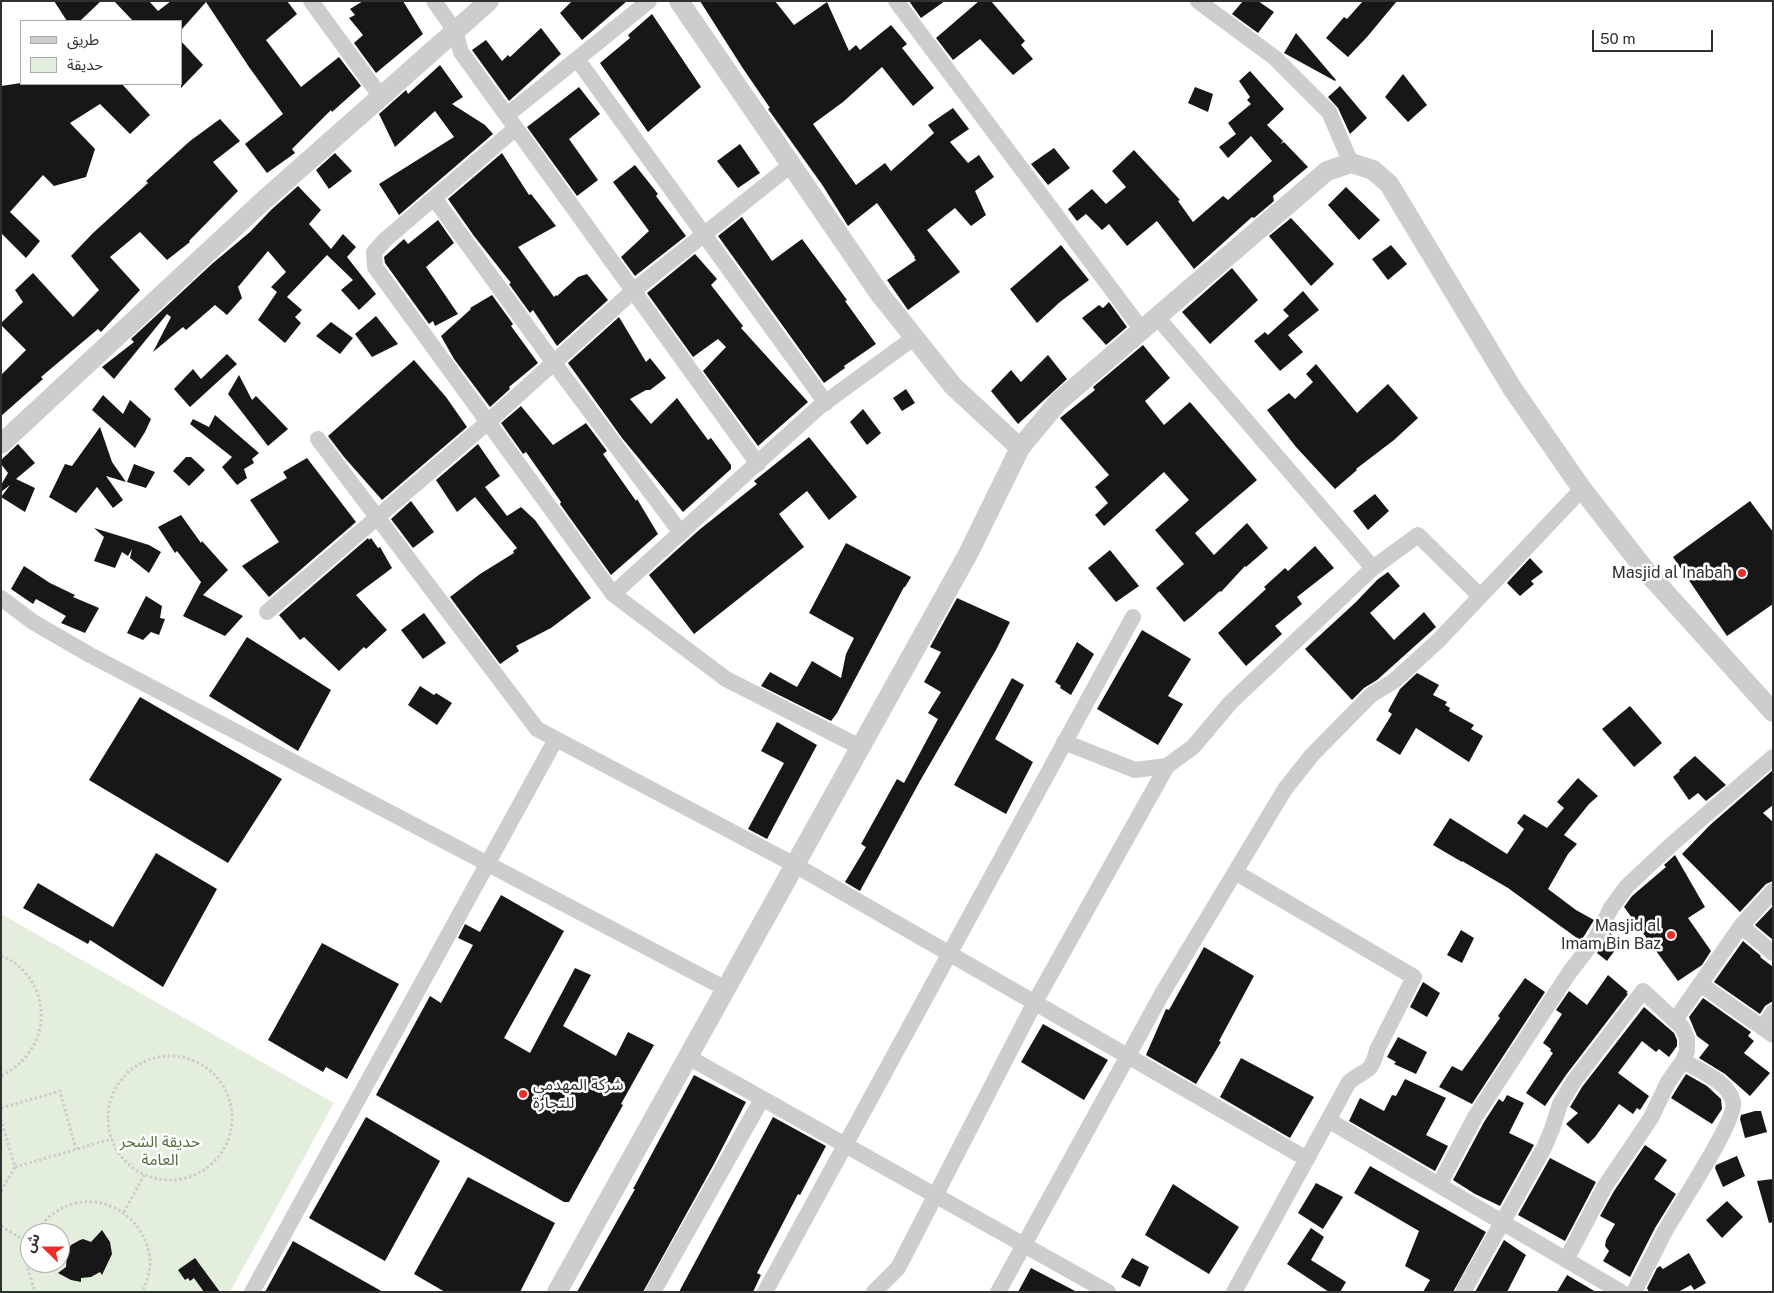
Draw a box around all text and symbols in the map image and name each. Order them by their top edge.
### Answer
legend [20,20,182,85]
scale bar [1594,20,1715,52]
text: 50 m [1600,30,1635,47]
text: طريق [67,31,99,48]
text: حديقة [67,56,103,73]
place label: Masjid al Inabah [1612,563,1732,583]
marker: Masjid al Inabah [1736,567,1748,579]
place label: Masjid al Imam Bin Baz [1561,916,1661,954]
marker: Masjid al Imam Bin Baz [1665,929,1677,941]
place label: شركة المهدمي للتجارة [533,1075,624,1113]
marker: شركة المهدمي للتجارة [517,1088,529,1100]
park label: حديقة الشحر العامة [120,1132,200,1170]
north arrow [20,1223,70,1273]
text: ش [21,1231,43,1255]

